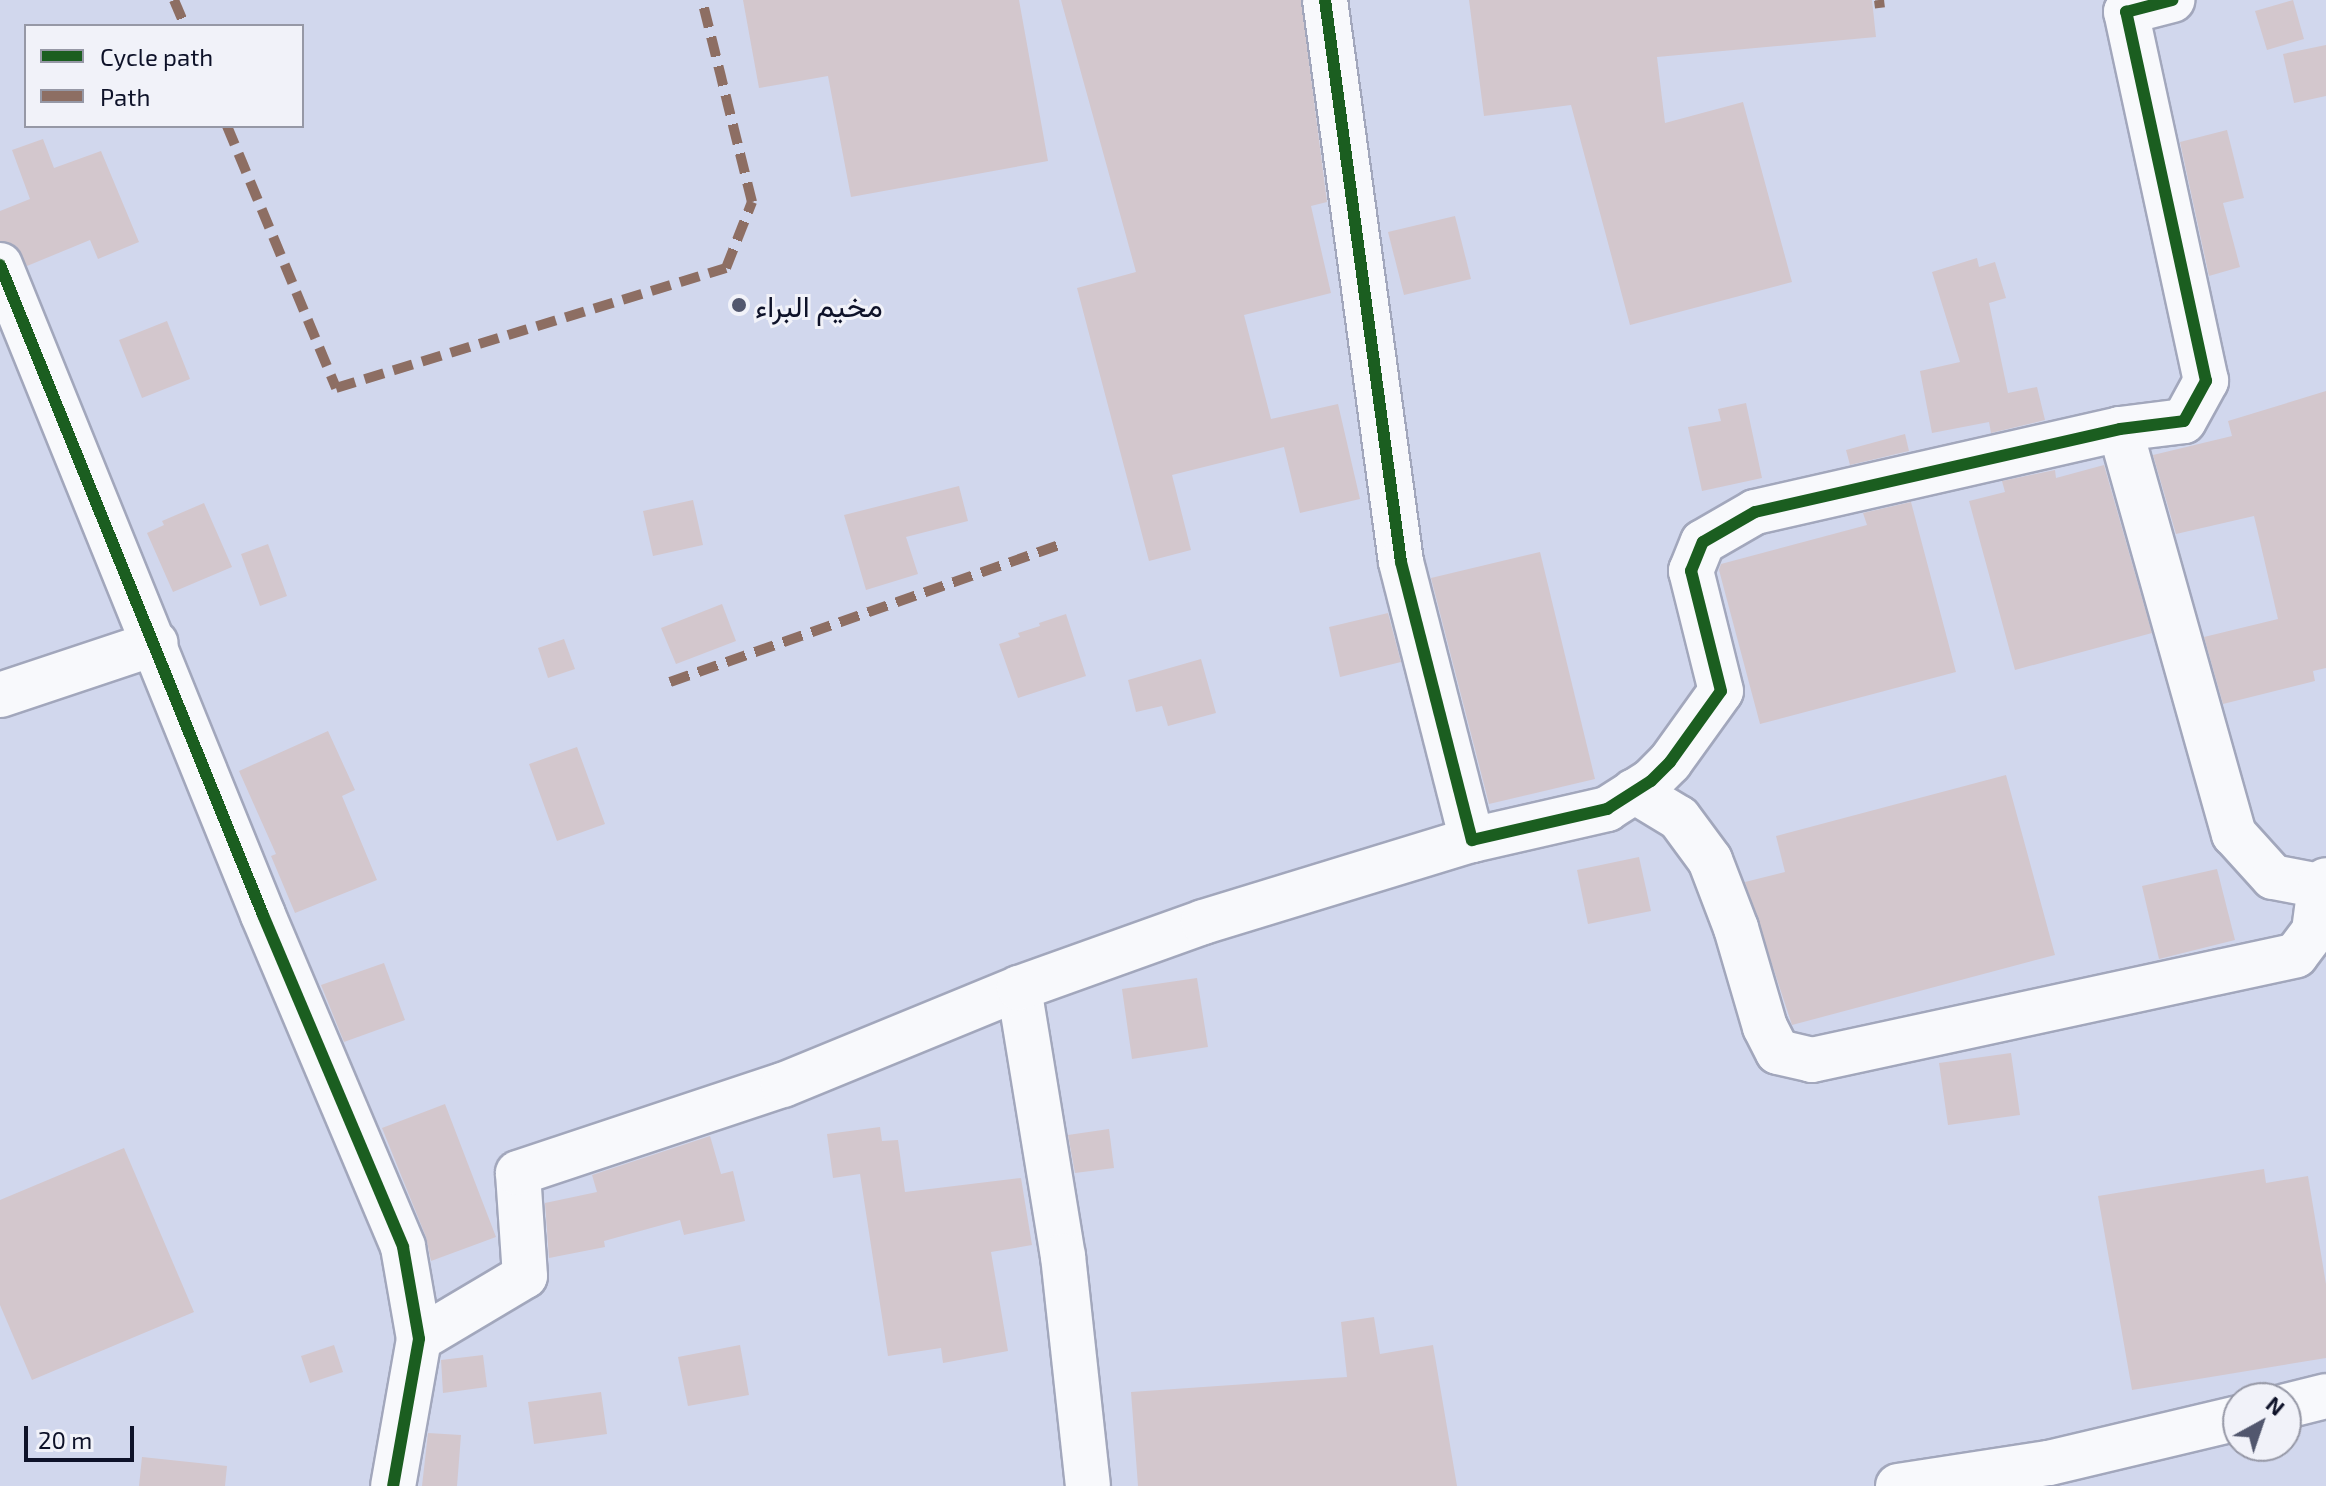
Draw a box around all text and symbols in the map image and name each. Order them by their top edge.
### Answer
legend [24,24,304,128]
text: Cycle path [100,42,213,71]
text: Path [100,82,150,111]
place label: مخيم البراء [755,287,883,323]
marker: مخيم البراء [730,296,748,314]
north arrow [2222,1382,2302,1462]
text: N [2262,1390,2291,1420]
scale bar [28,1410,138,1460]
text: 20 m [38,1425,92,1454]

